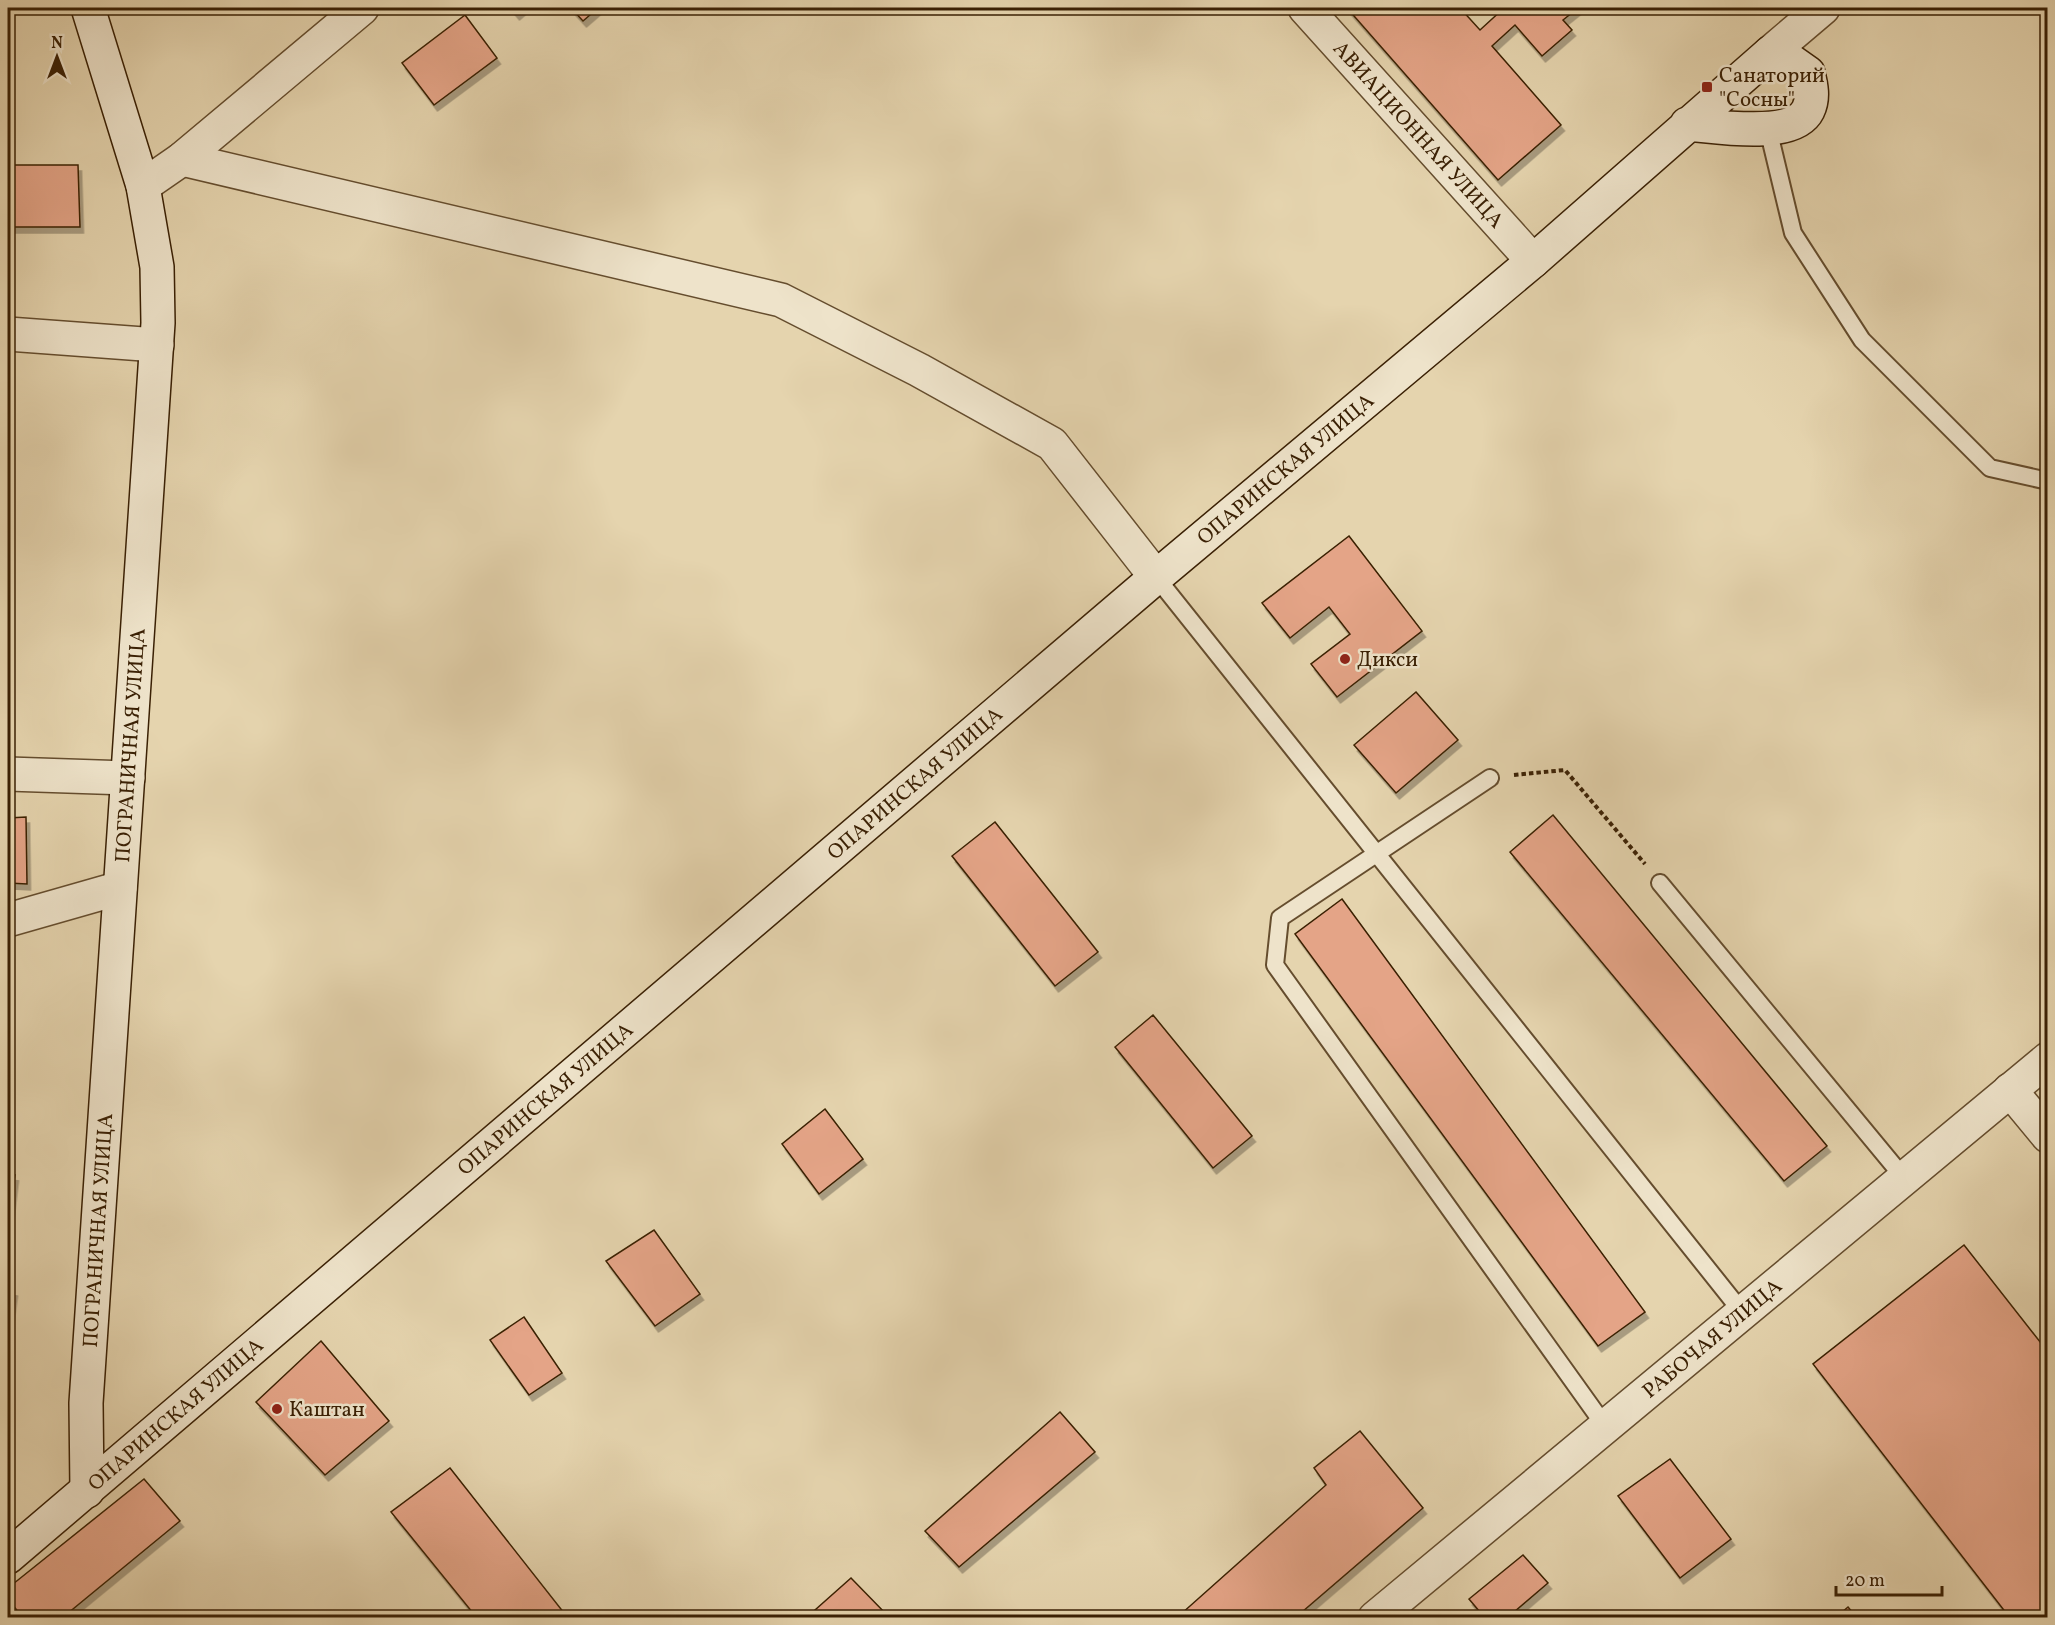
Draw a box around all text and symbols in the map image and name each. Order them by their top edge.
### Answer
north arrow [27,27,87,87]
text: N [51,33,63,55]
street label: АВИАЦИОННАЯ УЛИЦА [1326,35,1510,235]
place label: Санаторий "Сосны" [1719,62,1825,115]
marker: Санаторий "Сосны" [1700,80,1714,94]
street label: ОПАРИНСКАЯ УЛИЦА [1191,387,1381,553]
street label: ПОГРАНИЧНАЯ УЛИЦА [109,627,154,864]
place label: Дикси [1357,646,1418,675]
marker: Дикси [1338,652,1352,666]
street label: ОПАРИНСКАЯ УЛИЦА [821,701,1010,868]
street label: ОПАРИНСКАЯ УЛИЦА [452,1016,640,1183]
street label: ПОГРАНИЧНАЯ УЛИЦА [77,1112,121,1349]
street label: РАБОЧАЯ УЛИЦА [1637,1273,1789,1406]
street label: ОПАРИНСКАЯ УЛИЦА [82,1332,271,1499]
place label: Каштан [289,1396,365,1425]
marker: Каштан [270,1402,284,1416]
scale bar [1836,1559,1942,1597]
text: 20 m [1845,1569,1885,1594]

